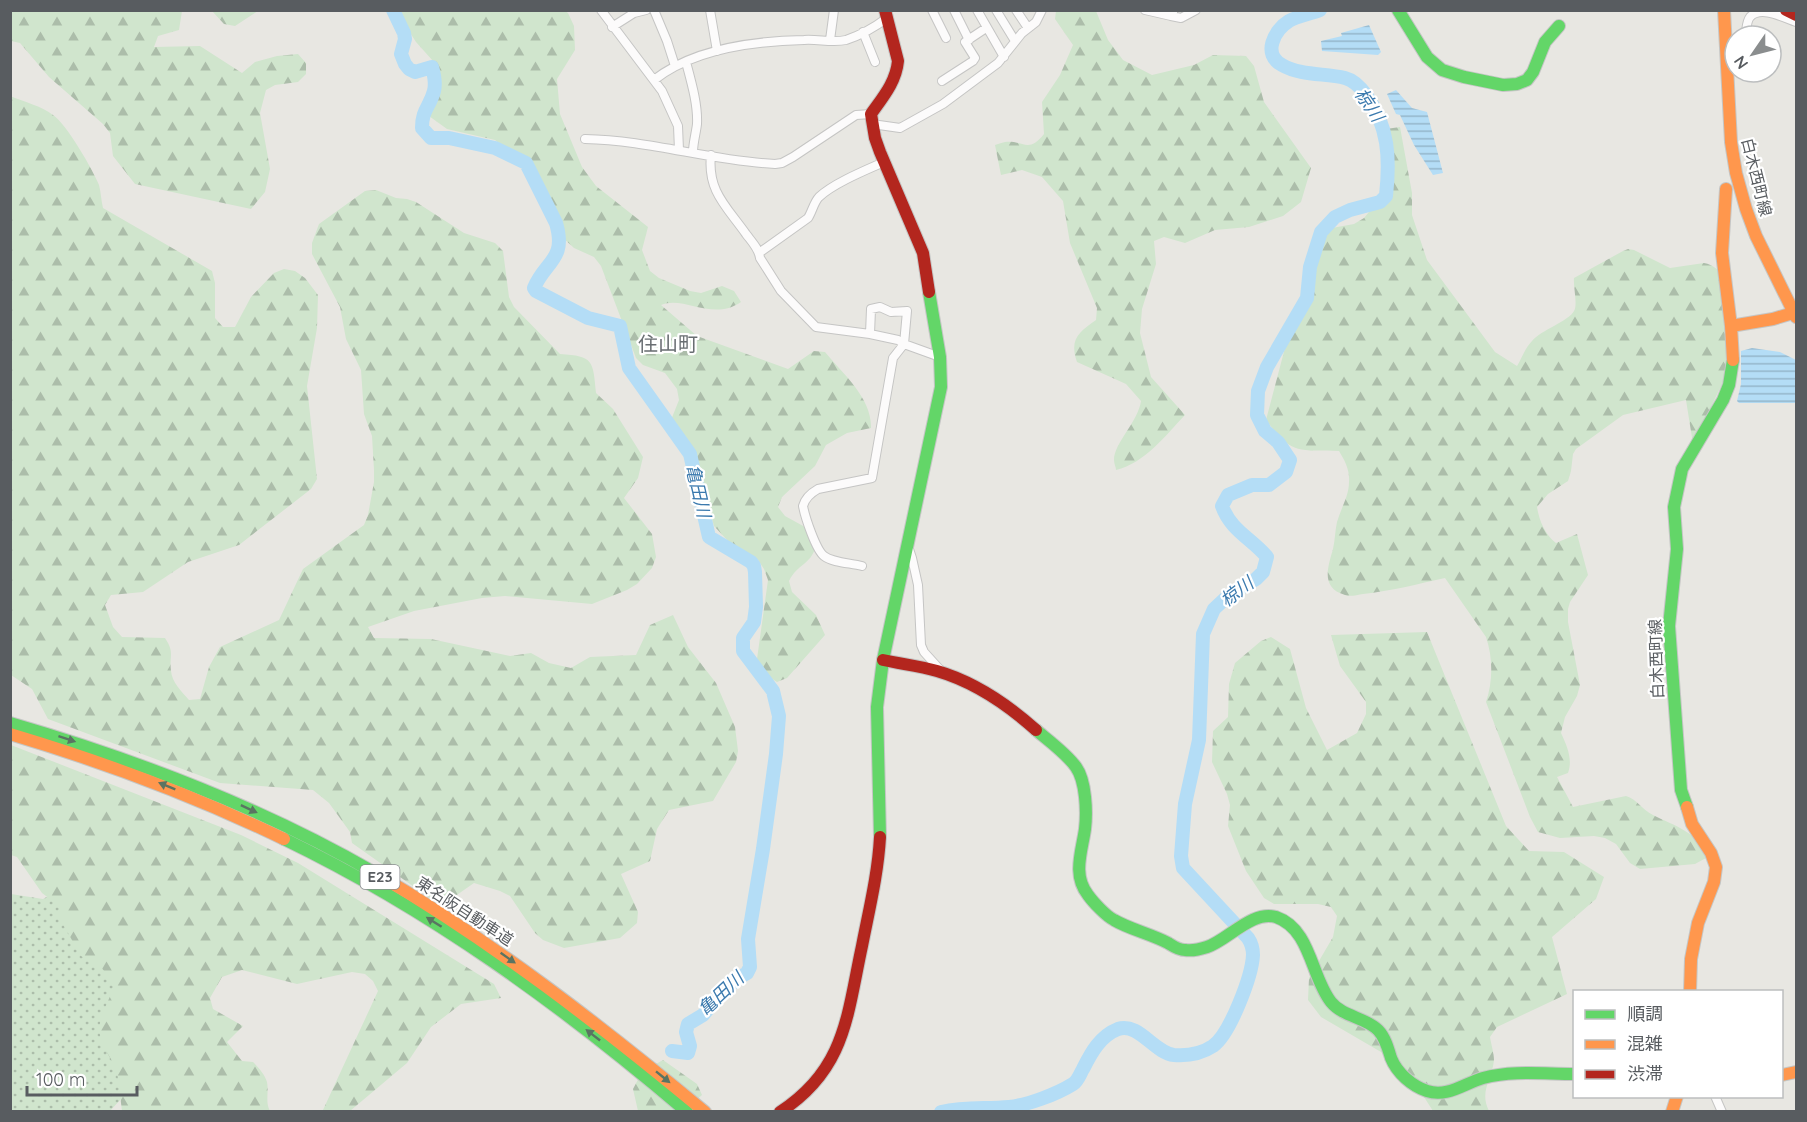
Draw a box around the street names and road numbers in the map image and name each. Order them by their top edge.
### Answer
street label: 白木西町線 [1738,136,1776,218]
street label: 白木西町線 [1645,619,1667,699]
road number: E23 [360,865,400,889]
street label: 東名阪自動車道 [413,872,517,950]

